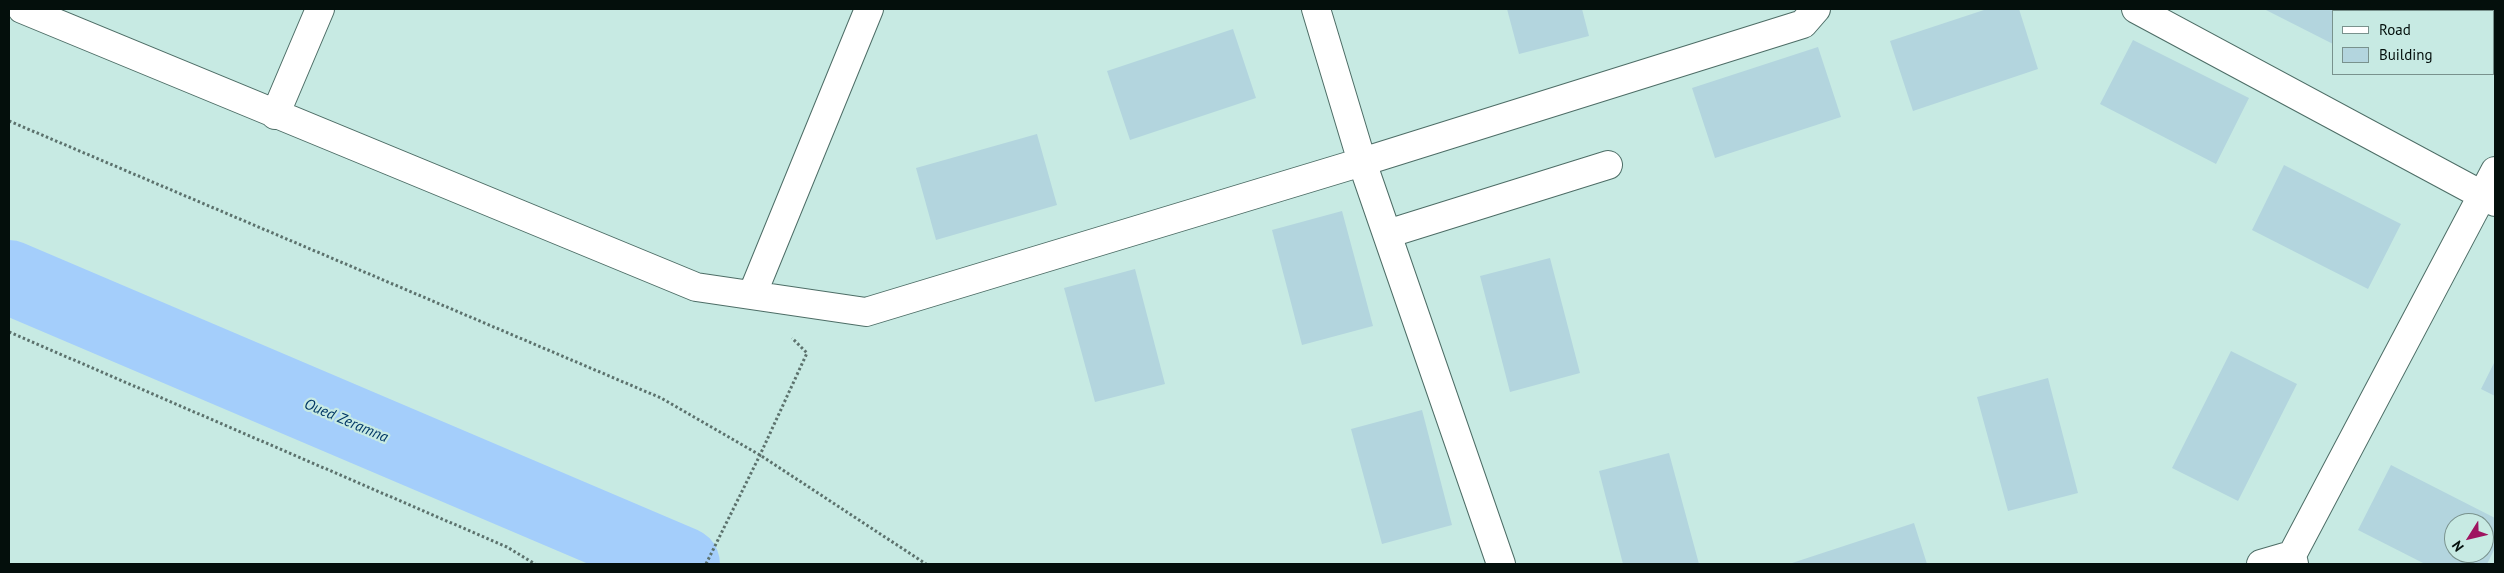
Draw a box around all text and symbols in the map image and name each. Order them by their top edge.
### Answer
legend [2332,10,2494,75]
text: Road [2379,20,2411,39]
text: Building [2379,45,2433,64]
water label: Oued Zeramna [301,395,391,447]
north arrow [2444,513,2494,563]
text: N [2448,537,2468,555]

